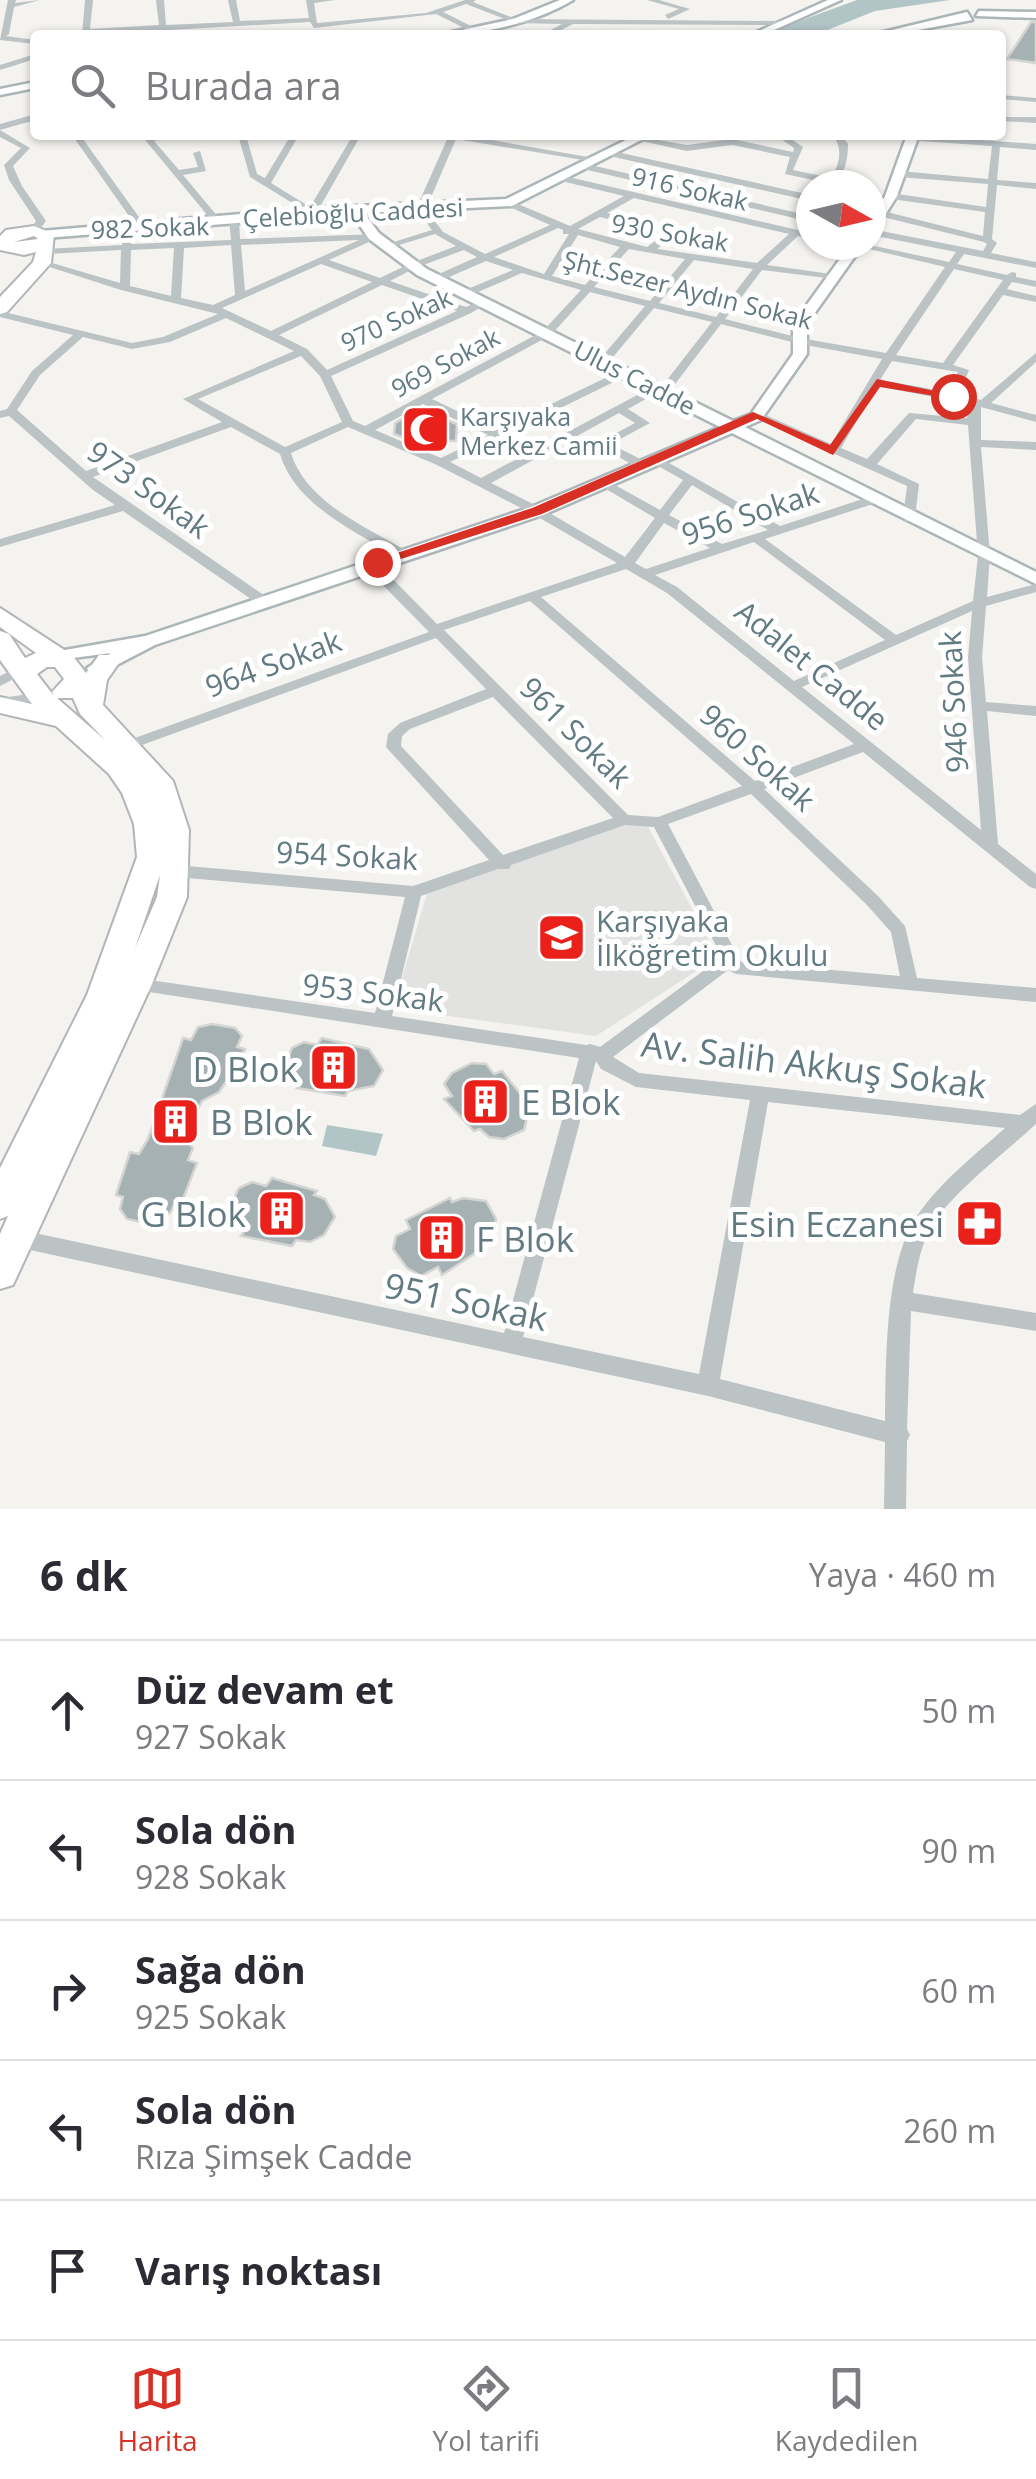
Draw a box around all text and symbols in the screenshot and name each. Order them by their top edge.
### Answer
search box [30,30,1006,140]
icon: search [65,58,120,113]
text: Burada ara [145,59,342,111]
street label: 916 Sokak [629,158,751,218]
north arrow [796,170,886,260]
street label: Çelebioğlu Caddesi [242,189,464,235]
street label: 930 Sokak [609,205,731,259]
street label: 982 Sokak [90,208,210,246]
street label: Şht.Sezer Aydın Sokak [560,242,816,336]
street label: 970 Sokak [335,279,457,359]
street label: 969 Sokak [385,319,505,405]
street label: Ulus Cadde [568,332,702,422]
route start [931,374,977,420]
place label: Karşıyaka Merkez Camii [460,399,618,462]
mosque icon: Karşıyaka Merkez Camii [399,404,451,456]
street label: 973 Sokak [80,431,219,547]
street label: 956 Sokak [676,471,824,554]
route end [355,540,401,586]
street label: Adalet Cadde [727,591,897,739]
street label: 964 Sokak [199,619,347,707]
street label: 946 Sokak [929,630,977,774]
street label: 961 Sokak [511,667,641,797]
street label: 960 Sokak [692,694,825,820]
street label: 954 Sokak [275,831,419,879]
place label: Karşıyaka İlköğretim Okulu [596,900,828,975]
school or university icon: Karşıyaka İlköğretim Okulu [535,911,587,963]
street label: 953 Sokak [300,963,446,1021]
street label: Av. Salih Akkuş Sokak [639,1020,990,1109]
building icon: D Blok [307,1042,359,1094]
place label: D Blok [193,1045,299,1092]
building icon: E Blok [460,1075,512,1127]
place label: E Blok [521,1078,621,1125]
building icon: B Blok [149,1095,201,1147]
place label: B Blok [210,1098,313,1145]
building icon: G Blok [255,1187,307,1239]
place label: G Blok [141,1190,247,1237]
pharmacy icon: Esin Eczanesi [953,1197,1005,1249]
place label: Esin Eczanesi [730,1200,944,1247]
building icon: F Blok [415,1212,467,1264]
place label: F Blok [476,1215,575,1262]
street label: 951 Sokak [380,1261,552,1341]
text: 6 dk [40,1546,128,1603]
text: Yaya · 460 m [809,1553,996,1596]
text: Düz devam et [135,1663,394,1715]
icon: ahead [40,1683,95,1738]
text: 50 m [921,1689,996,1732]
text: 927 Sokak [135,1715,286,1758]
text: Sola dön [135,1803,296,1855]
icon: left [40,1823,95,1878]
text: 90 m [921,1829,996,1872]
text: 928 Sokak [135,1855,286,1898]
text: Sağa dön [135,1943,306,1995]
icon: right [40,1963,95,2018]
text: 60 m [921,1969,996,2012]
text: 925 Sokak [135,1995,286,2038]
text: Sola dön [135,2083,296,2135]
icon: left [40,2103,95,2158]
text: 260 m [903,2109,996,2152]
text: Rıza Şimşek Cadde [135,2135,413,2178]
icon: arrive [40,2243,95,2298]
text: Varış noktası [135,2244,382,2296]
tab: Harita [117,2361,198,2459]
tab: Yol tarifi [433,2361,540,2459]
tab: Kaydedilen [775,2361,919,2459]

